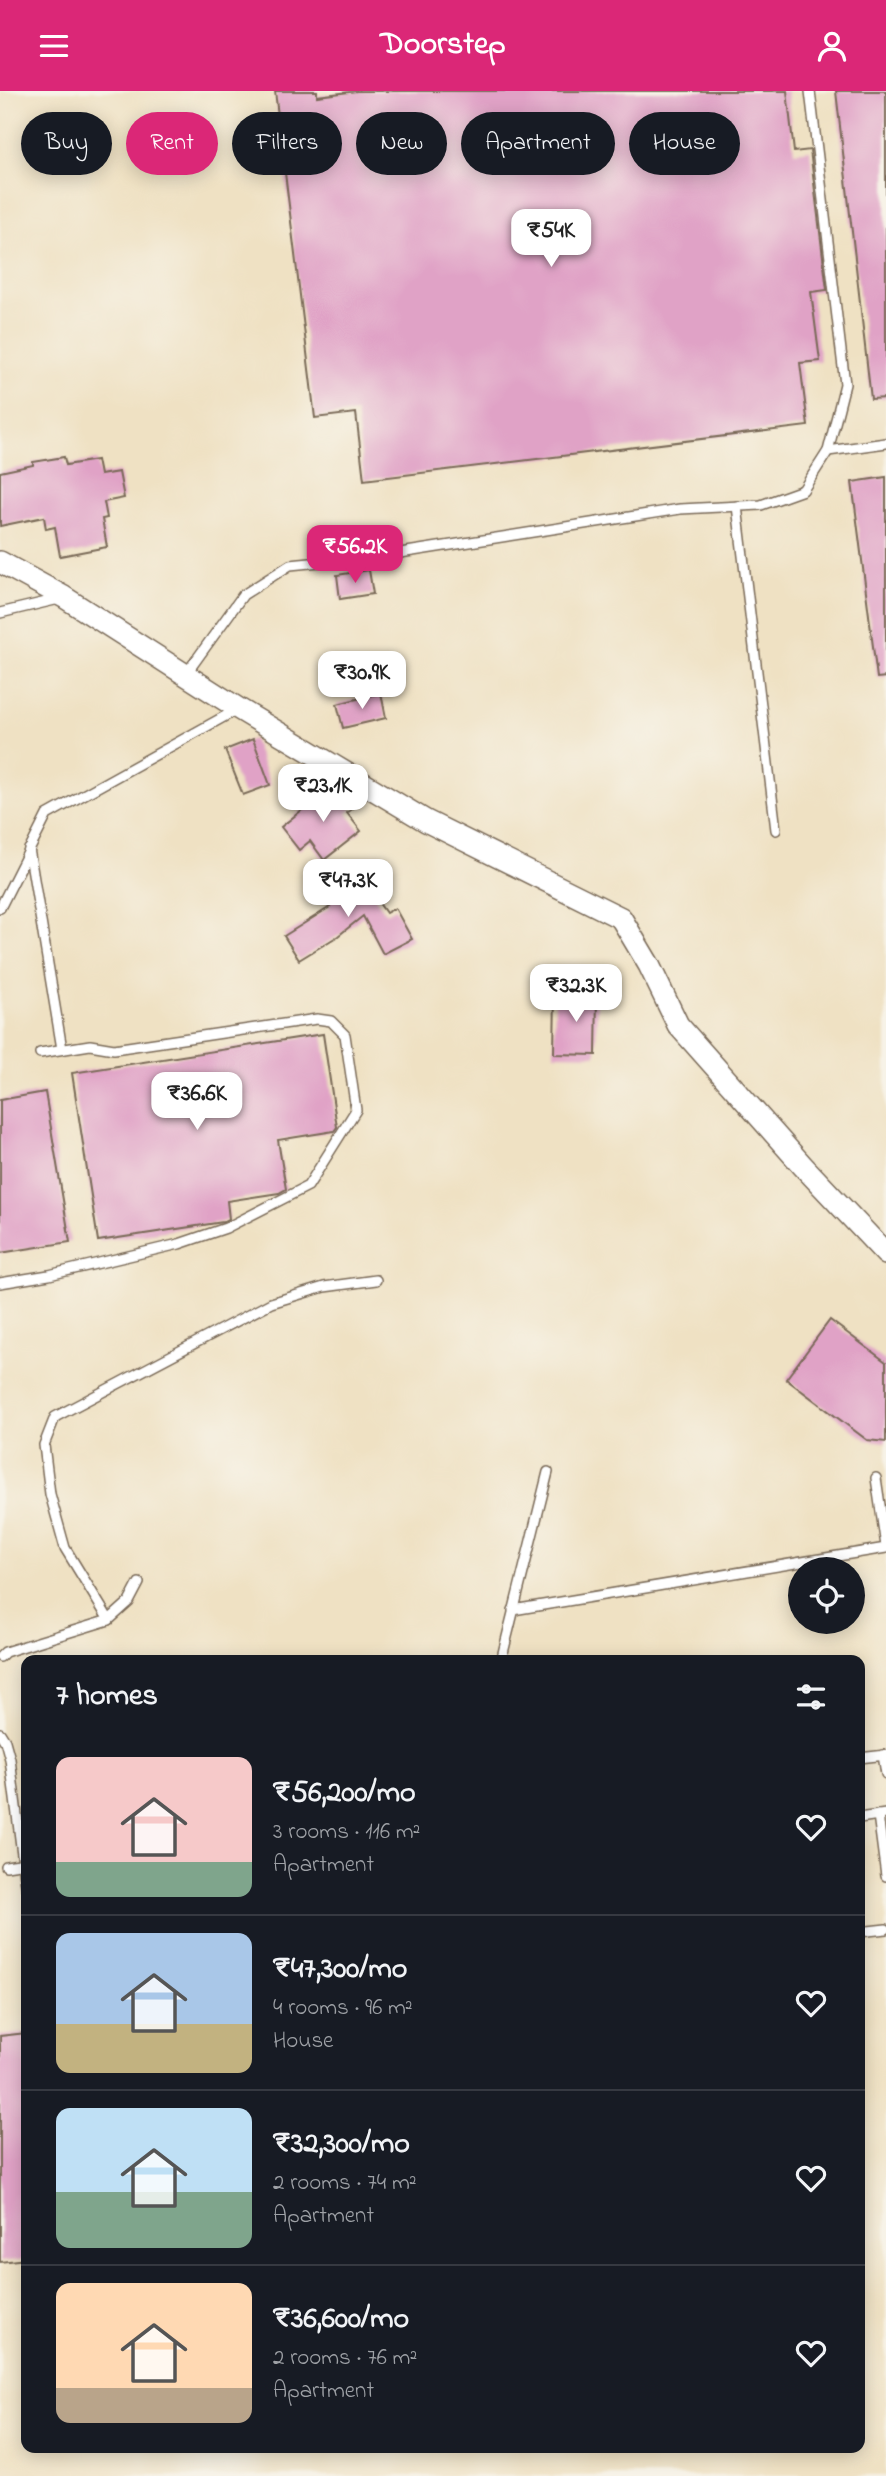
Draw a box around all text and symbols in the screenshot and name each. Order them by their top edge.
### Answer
text: Doorstep [380,22,506,69]
icon: menu [35,27,73,65]
icon: person [813,27,851,65]
chip: Buy [21,112,112,175]
chip: Rent [126,112,218,175]
chip: Filters [232,112,342,175]
chip: New [356,112,447,175]
chip: Apartment [461,112,615,175]
chip: House [629,112,740,175]
pin: ₹54K [510,209,592,269]
text: ₹54K [527,215,575,248]
pin: ₹56.2K [298,525,412,585]
text: ₹56.2K [323,531,387,564]
pin: ₹30.9K [305,651,419,711]
text: ₹30.9K [334,657,390,690]
pin: ₹23.1K [266,765,380,824]
text: ₹23.1K [294,770,352,803]
pin: ₹47.3K [291,859,405,919]
text: ₹47.3K [319,865,377,898]
pin: ₹32.3K [519,965,633,1024]
text: ₹32.3K [546,970,606,1003]
pin: ₹36.6K [140,1073,254,1132]
text: ₹36.6K [167,1078,227,1111]
map controls [788,1557,865,1634]
button: locate [788,1557,865,1634]
text: 7 homes [56,1675,158,1719]
icon: filters [792,1678,830,1716]
text: ₹56,200/mo [273,1772,416,1816]
icon: home [112,1785,196,1869]
icon: heart [792,1808,830,1846]
text: 3 rooms · 116 m² [273,1816,420,1849]
text: Apartment [273,1849,374,1882]
text: ₹47,300/mo [273,1948,407,1992]
icon: home [112,1961,196,2045]
icon: heart [792,1984,830,2022]
text: 4 rooms · 96 m² [273,1992,413,2025]
text: House [273,2025,333,2058]
text: ₹32,300/mo [273,2123,410,2167]
icon: home [112,2136,196,2220]
icon: heart [792,2159,830,2197]
text: 2 rooms · 74 m² [273,2167,417,2200]
text: Apartment [273,2200,374,2233]
text: ₹36,600/mo [273,2298,409,2342]
icon: home [112,2311,196,2395]
icon: heart [792,2334,830,2372]
text: 2 rooms · 76 m² [273,2342,417,2375]
text: Apartment [273,2375,374,2408]

